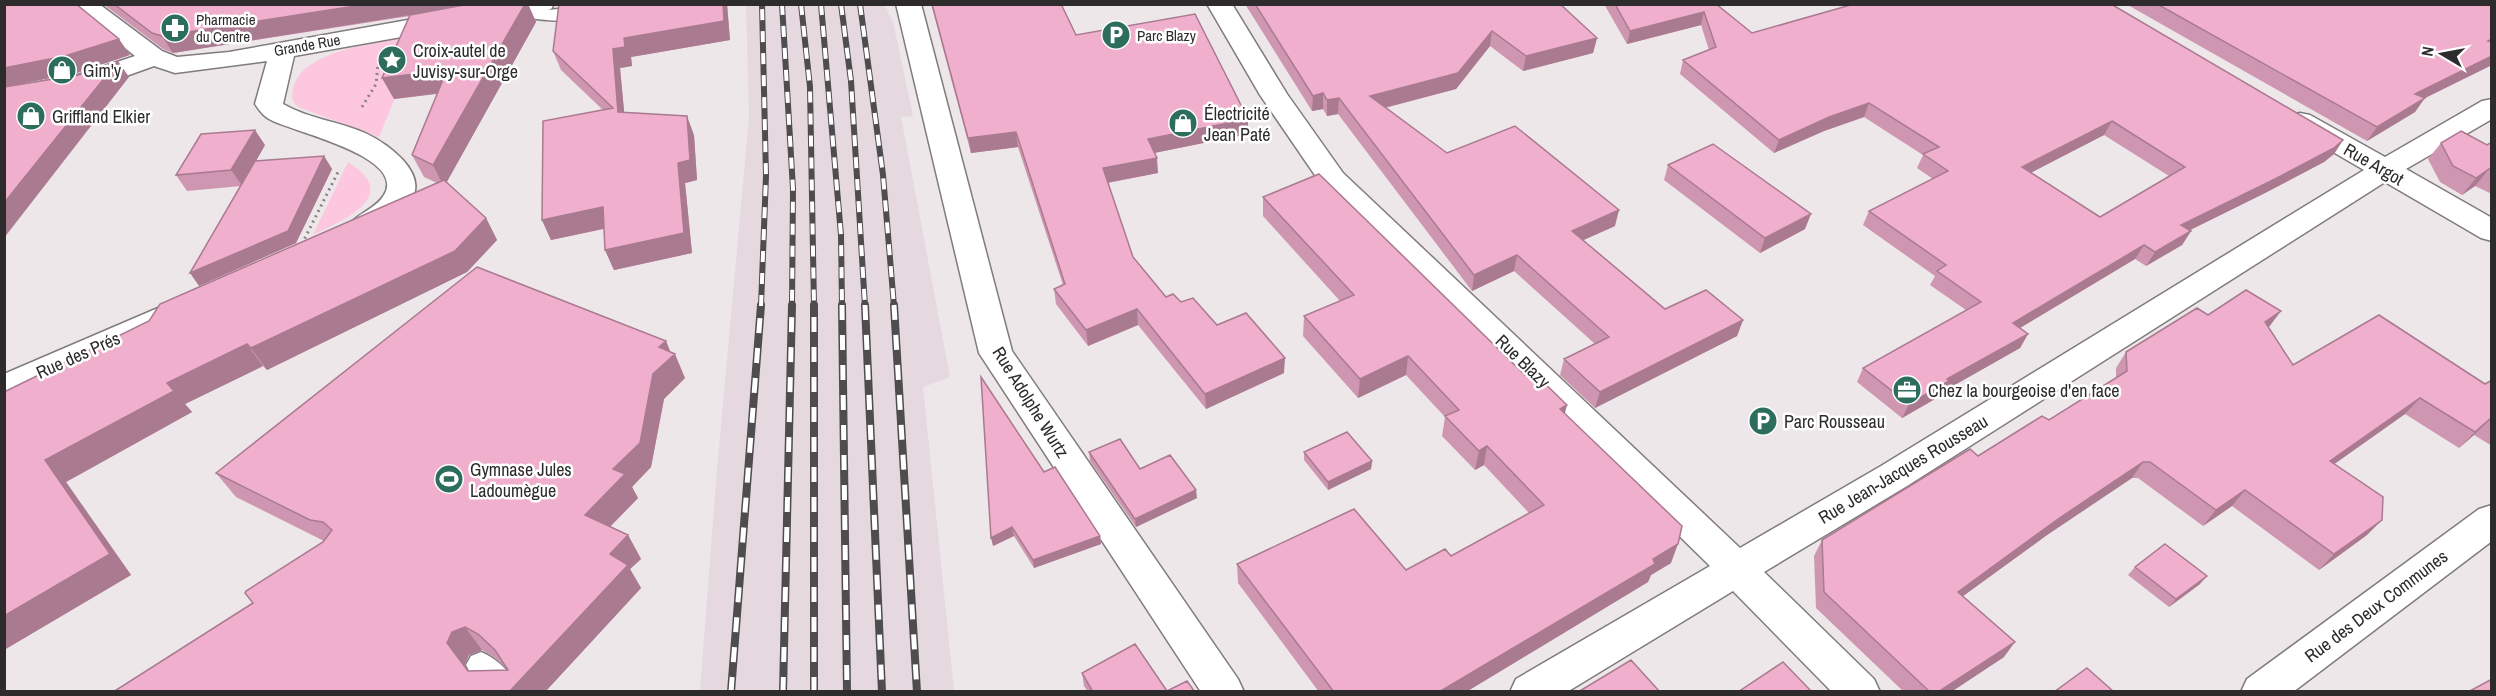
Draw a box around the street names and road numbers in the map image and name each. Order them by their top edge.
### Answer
street label: Grande Rue [272,29,342,61]
street label: Rue Argot [2339,137,2409,191]
street label: Rue des Prés [32,325,124,385]
street label: Rue Blazy [1490,329,1556,394]
street label: Rue Adolphe Wurtz [987,342,1075,462]
street label: Rue Jean-Jacques Rousseau [1814,408,1992,530]
street label: Rue des Deux Communes [2299,544,2453,668]

